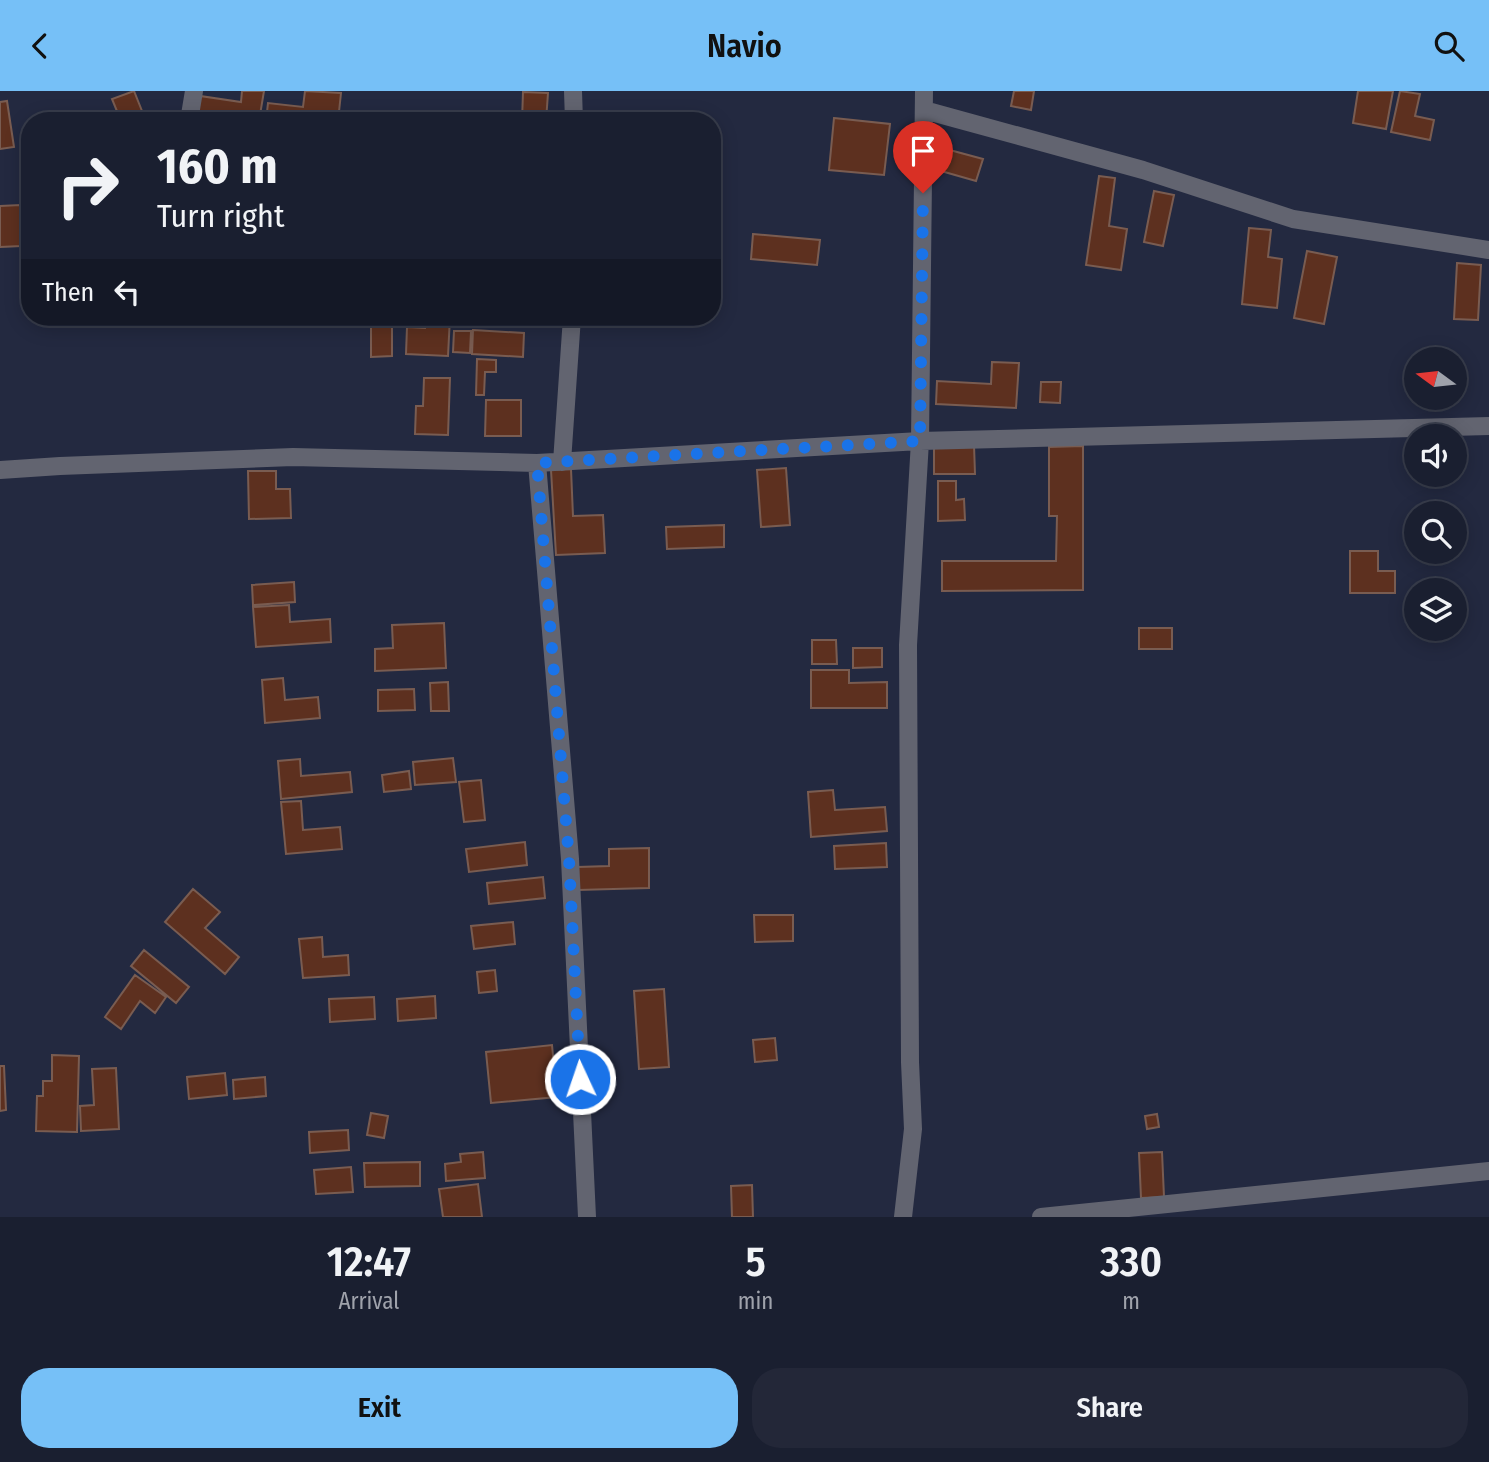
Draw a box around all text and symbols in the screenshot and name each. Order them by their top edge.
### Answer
icon: back [21,27,59,65]
text: Navio [707,27,782,65]
icon: search [1430,27,1468,65]
pin [893,121,953,193]
icon: arrive [904,132,942,170]
text: 160 m [157,137,278,196]
icon: right [42,140,133,231]
text: Turn right [157,197,284,235]
icon: left [108,273,146,311]
text: Then [42,277,94,308]
north arrow [1404,347,1466,409]
map controls [1404,347,1467,641]
button: sound [1404,424,1467,487]
button: search [1404,501,1467,564]
button: layers [1404,578,1467,641]
position arrow [543,1042,617,1116]
text: 12:47 [327,1237,411,1287]
text: 5 [745,1237,766,1287]
text: 330 [1100,1237,1162,1287]
text: Arrival [338,1287,399,1315]
text: min [738,1287,773,1315]
text: m [1122,1287,1140,1315]
button: Exit [21,1368,738,1448]
button: Share [752,1368,1468,1448]

